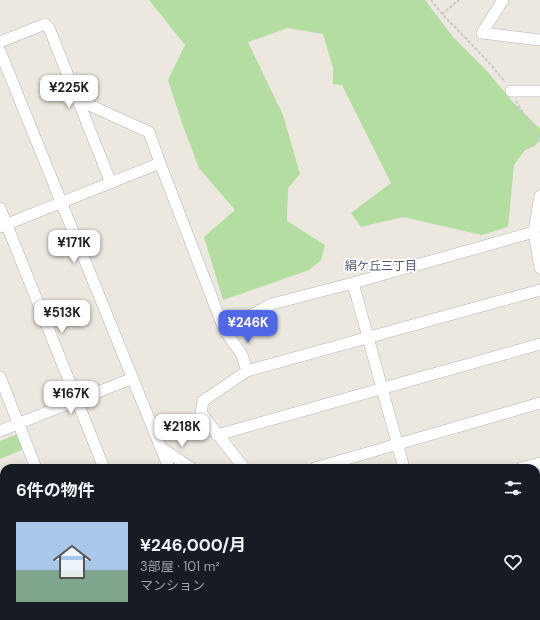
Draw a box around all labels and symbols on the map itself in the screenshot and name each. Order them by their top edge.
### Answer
pin: ¥225K [41,75,97,109]
pin: ¥171K [46,230,102,264]
district label: 絹ケ丘三丁目 [345,258,417,274]
pin: ¥513K [34,300,90,334]
pin: ¥246K [220,310,276,344]
pin: ¥167K [43,381,99,415]
pin: ¥218K [154,414,210,448]

